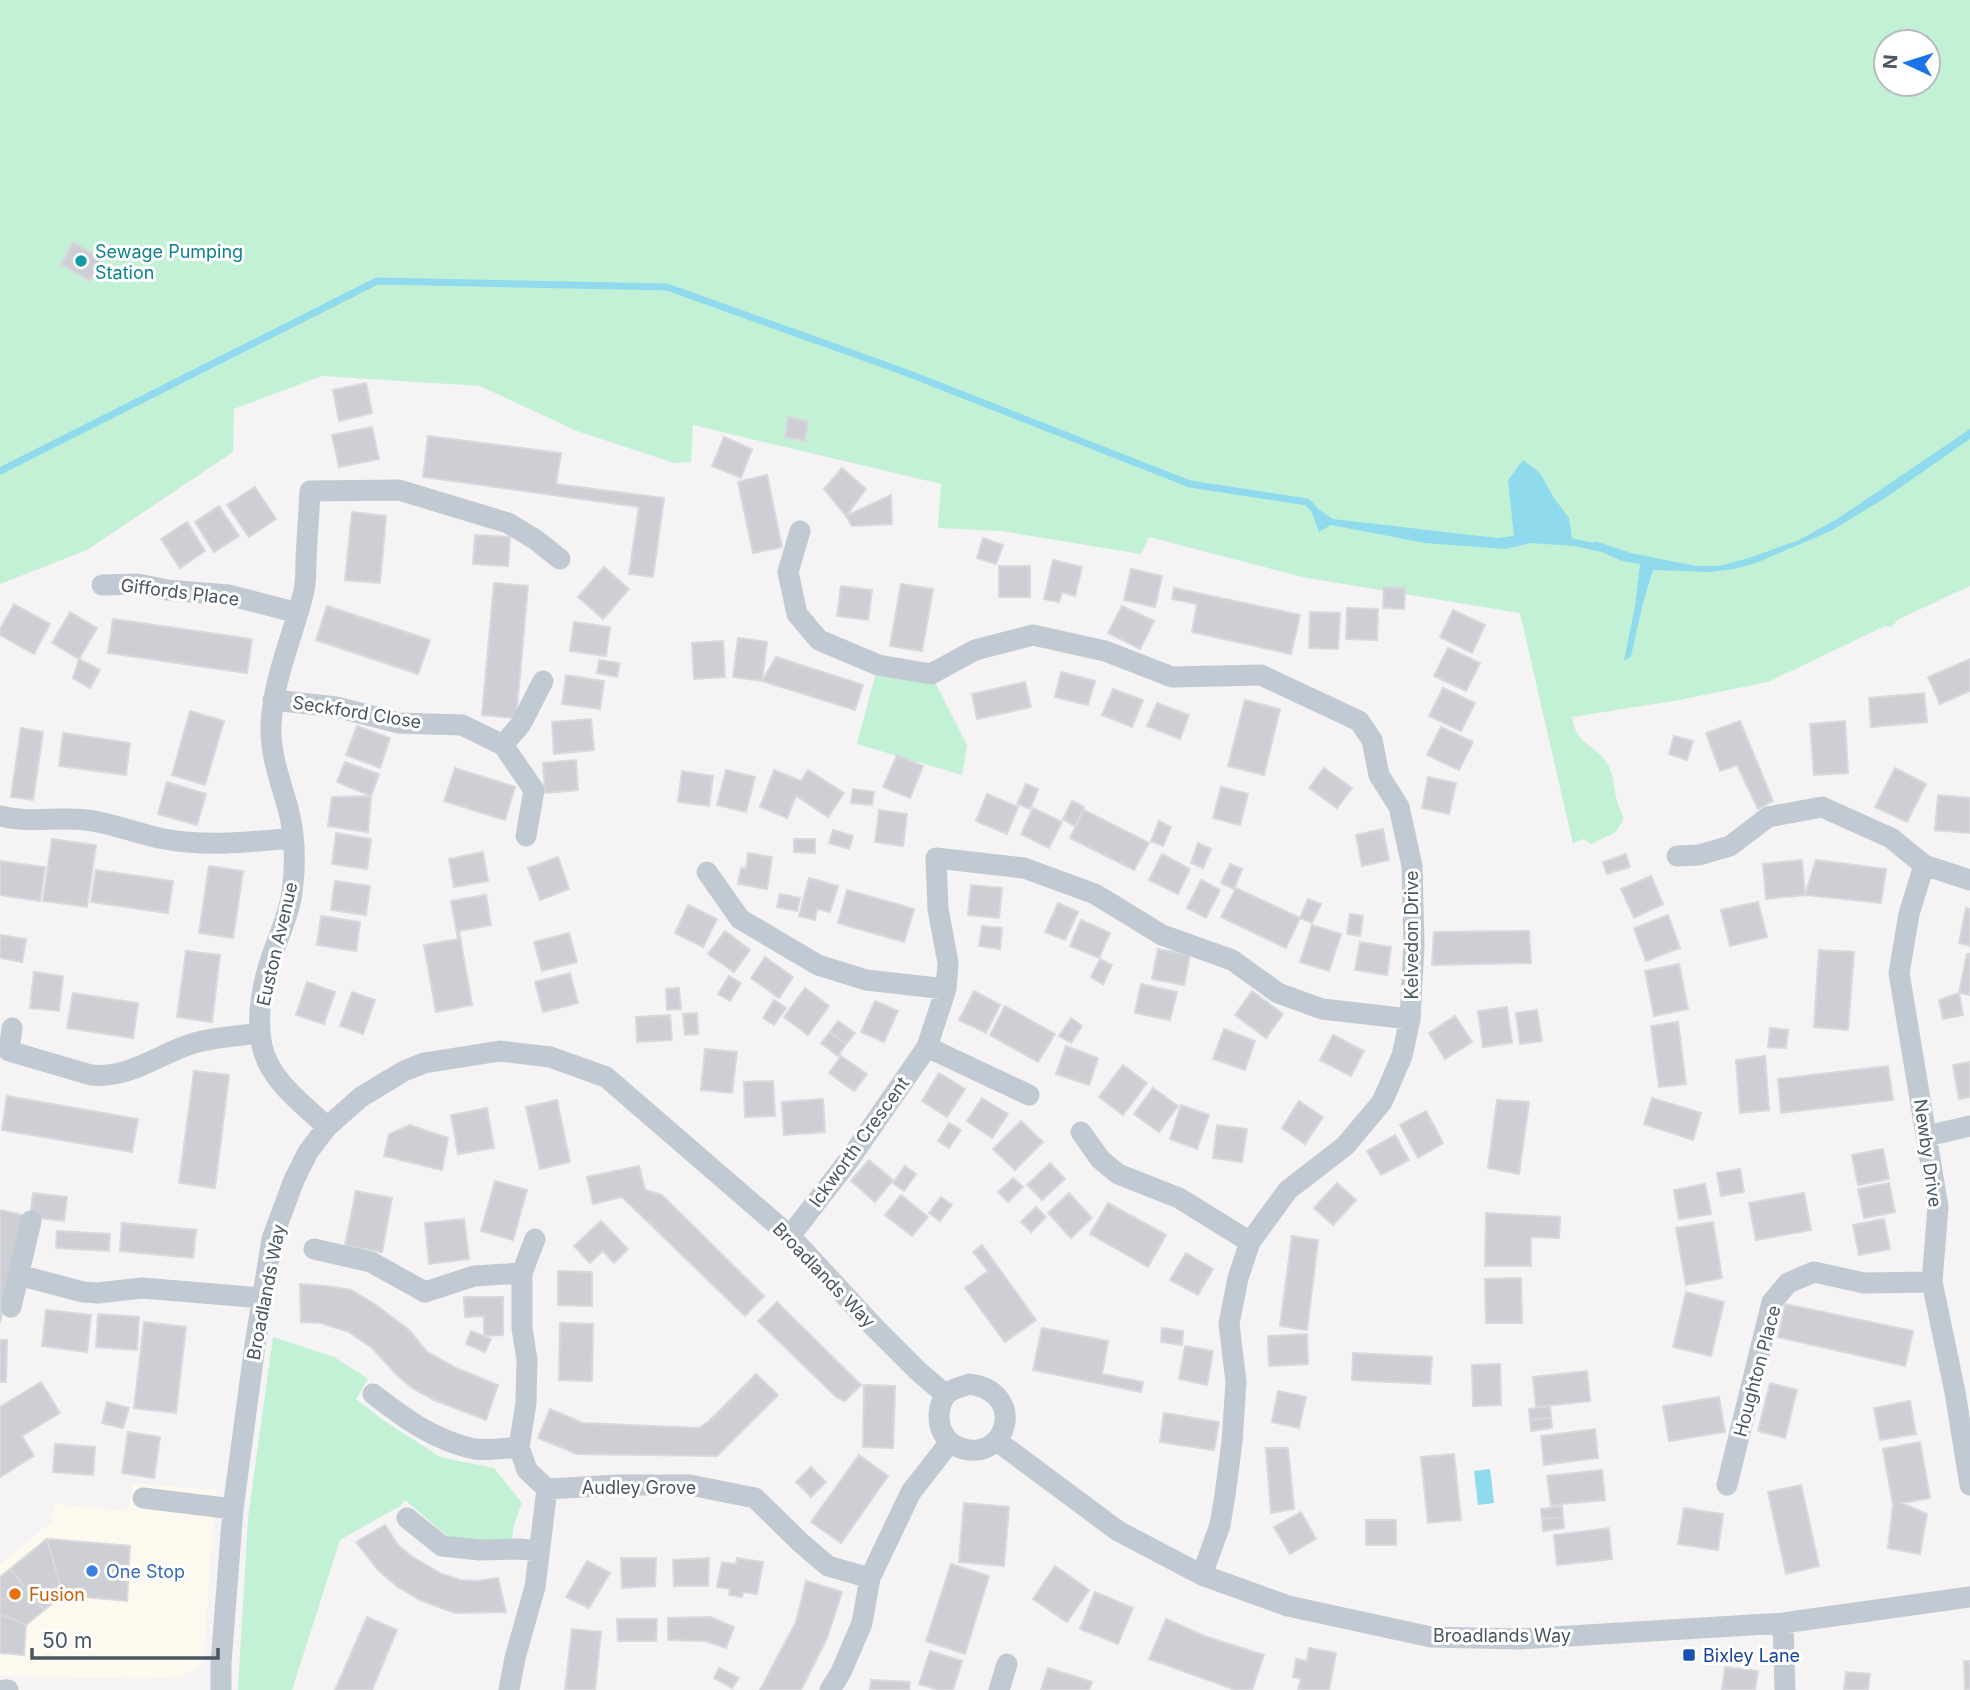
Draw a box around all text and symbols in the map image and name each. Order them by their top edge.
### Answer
north arrow [1872,28,1942,98]
text: N [1879,54,1903,70]
place label: Sewage Pumping Station [95,241,243,283]
marker: Sewage Pumping Station [73,253,89,269]
street label: Giffords Place [119,574,241,610]
street label: Seckford Close [291,691,423,733]
street label: Kelvedon Drive [1401,871,1422,999]
street label: Euston Avenue [253,880,301,1008]
street label: Ickworth Crescent [805,1073,913,1211]
street label: Newby Drive [1910,1098,1946,1208]
street label: Broadlands Way [769,1218,879,1332]
street label: Broadlands Way [243,1222,289,1362]
street label: Houghton Place [1729,1303,1785,1439]
street label: Audley Grove [582,1477,696,1498]
place label: One Stop [106,1561,185,1582]
marker: One Stop [84,1563,100,1579]
place label: Fusion [29,1584,85,1605]
marker: Fusion [7,1586,23,1602]
scale bar [32,1616,217,1660]
street label: Broadlands Way [1433,1625,1571,1646]
text: 50 m [42,1628,92,1653]
place label: Bixley Lane [1703,1645,1800,1666]
marker: Bixley Lane [1681,1647,1697,1663]

